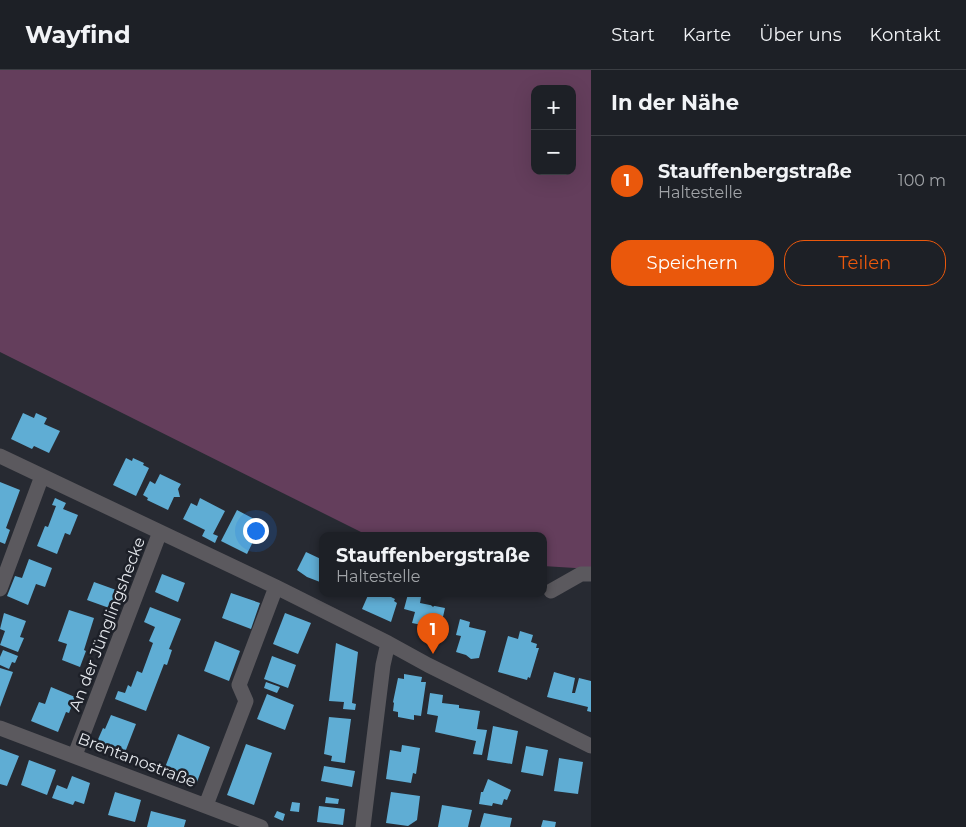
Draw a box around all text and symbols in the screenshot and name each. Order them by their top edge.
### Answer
text: Wayfind [25,20,131,49]
text: Start [611,24,655,46]
text: Karte [683,24,731,46]
text: Über uns [759,24,842,46]
text: Kontakt [870,24,941,46]
map controls [531,85,576,175]
button: + [531,85,576,130]
text: In der Nähe [611,90,739,115]
button: − [531,130,576,175]
text: Stauffenbergstraße [658,160,852,183]
text: 1 [624,171,630,190]
text: 100 m [898,171,946,190]
text: Haltestelle [658,183,742,202]
button: Speichern [611,240,774,286]
button: Teilen [784,240,946,286]
your location [243,518,269,544]
popup [319,532,547,597]
street label: An der Jünglingshecke [65,534,149,714]
text: Stauffenbergstraße [336,544,530,567]
text: Haltestelle [336,567,421,586]
pin: 1 [417,613,449,654]
street label: Brentanostraße [75,729,199,791]

